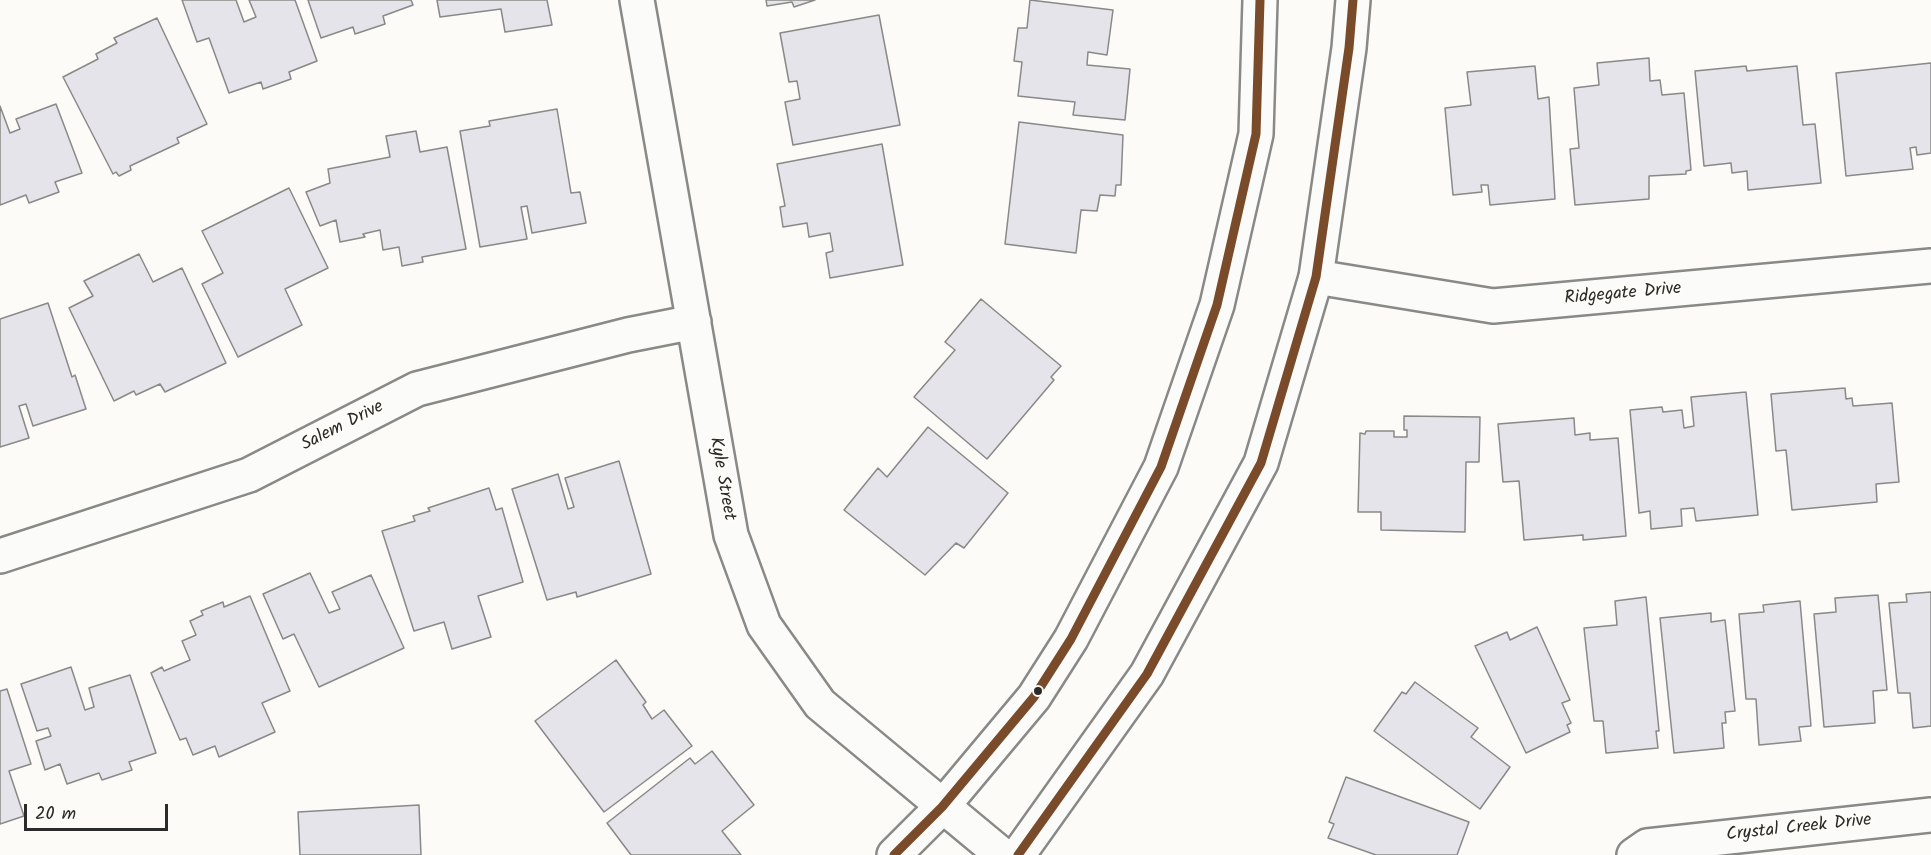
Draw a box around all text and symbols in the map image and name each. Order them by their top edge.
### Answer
street label: Ridgegate Drive [1564,279,1682,311]
street label: Salem Drive [298,397,388,457]
street label: Kyle Street [703,436,739,522]
unlabelled marker [1032,685,1044,697]
scale bar [27,792,171,830]
text: 20 m [35,800,76,829]
street label: Crystal Creek Drive [1725,811,1873,847]

